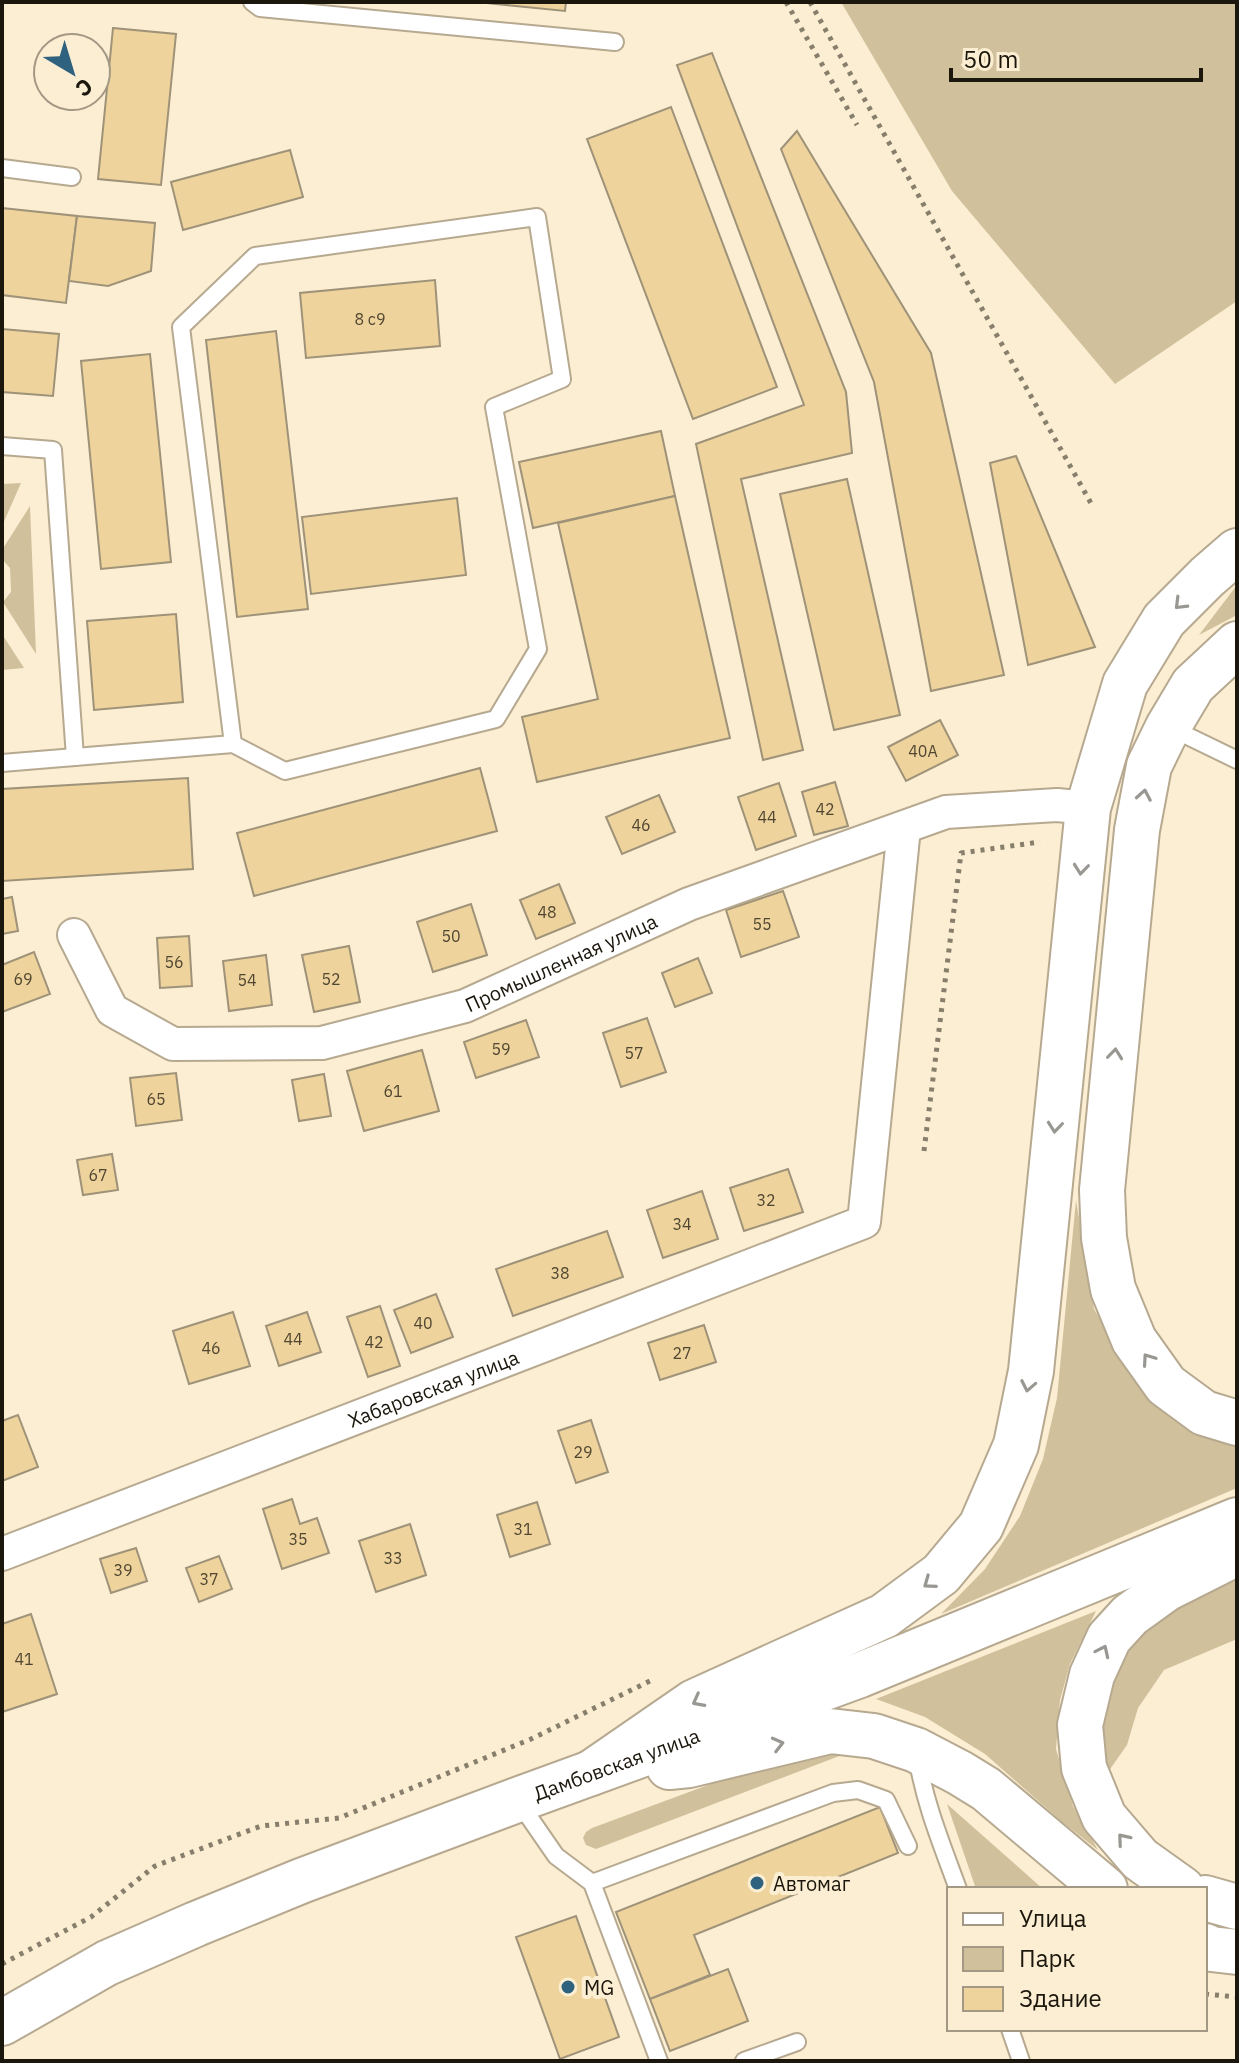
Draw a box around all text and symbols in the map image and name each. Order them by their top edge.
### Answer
north arrow [32,32,112,112]
scale bar [951,32,1201,82]
text: 50 m [963,43,1018,75]
text: С [70,72,99,104]
house number: 8 с9 [354,309,386,329]
one-way arrow [1175,595,1189,609]
house number: 40А [908,741,938,761]
one-way arrow [1134,789,1151,802]
house number: 42 [815,799,835,819]
house number: 44 [757,807,777,827]
house number: 46 [631,815,651,835]
one-way arrow [1073,863,1090,876]
house number: 48 [537,902,557,922]
street label: Промышленная улица [460,907,662,1018]
house number: 55 [752,914,772,934]
house number: 50 [441,926,461,946]
house number: 56 [164,952,184,972]
house number: 69 [13,969,33,989]
house number: 52 [321,969,341,989]
house number: 54 [237,970,257,990]
house number: 59 [491,1039,511,1059]
house number: 57 [624,1043,644,1063]
one-way arrow [1106,1047,1123,1060]
house number: 61 [383,1081,403,1101]
house number: 65 [146,1089,166,1109]
one-way arrow [1047,1121,1064,1134]
house number: 67 [88,1165,108,1185]
house number: 32 [756,1190,776,1210]
house number: 34 [672,1214,692,1234]
house number: 38 [550,1263,570,1283]
house number: 40 [413,1313,433,1333]
house number: 44 [283,1329,303,1349]
house number: 42 [364,1332,384,1352]
house number: 46 [201,1338,221,1358]
street label: Хабаровская улица [344,1343,523,1433]
house number: 27 [672,1343,692,1363]
one-way arrow [1143,1354,1158,1368]
one-way arrow [1020,1379,1037,1393]
house number: 29 [573,1442,593,1462]
house number: 31 [513,1519,533,1539]
house number: 35 [288,1529,308,1549]
house number: 33 [383,1548,403,1568]
house number: 39 [113,1560,133,1580]
house number: 37 [199,1569,219,1589]
one-way arrow [923,1573,937,1588]
one-way arrow [1093,1645,1109,1659]
house number: 41 [14,1649,34,1669]
one-way arrow [692,1692,706,1707]
street label: Дамбовская улица [529,1721,704,1806]
one-way arrow [770,1736,784,1753]
one-way arrow [1118,1834,1133,1849]
place label: Автомаг [773,1870,851,1897]
marker: Автомаг [748,1874,766,1892]
legend [947,1887,1207,2031]
text: Улица [1019,1902,1087,1934]
text: Парк [1019,1942,1076,1974]
place label: MG [584,1974,614,2001]
marker: MG [559,1978,577,1996]
text: Здание [1019,1982,1102,2014]

